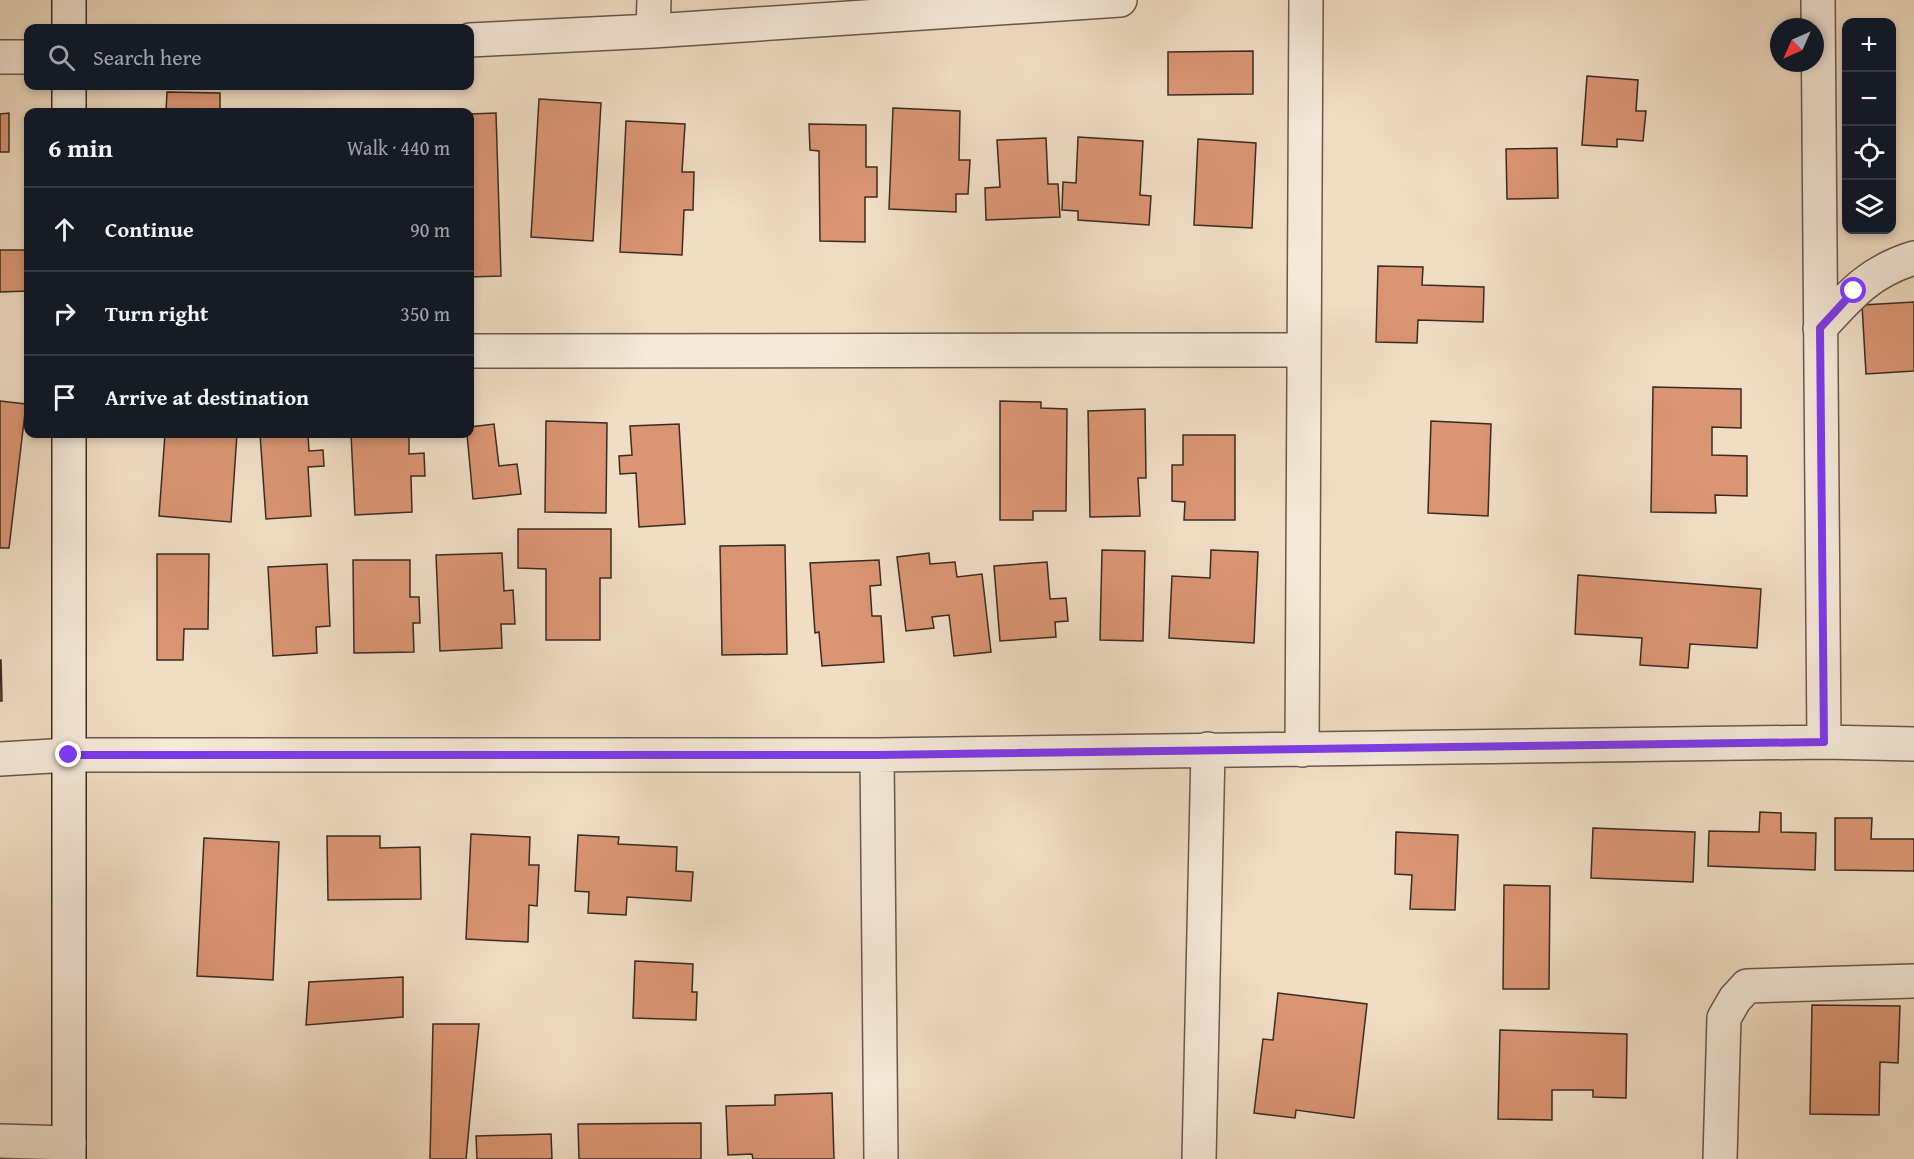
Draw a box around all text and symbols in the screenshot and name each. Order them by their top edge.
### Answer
north arrow [1770,18,1824,72]
map controls [1842,18,1896,234]
button: + [1842,18,1896,72]
search box [24,24,474,90]
icon: search [45,41,78,74]
text: Search here [93,41,202,73]
button: − [1842,72,1896,126]
button: locate [1842,126,1896,180]
text: 6 min [48,128,113,167]
text: Walk · 440 m [347,133,450,162]
button: layers [1842,180,1896,234]
icon: ahead [48,213,81,246]
text: Continue [105,213,194,245]
text: 90 m [410,215,450,244]
route start [1840,277,1866,303]
icon: right [48,297,81,330]
text: Turn right [105,297,208,329]
text: 350 m [400,299,450,328]
icon: arrive [48,381,81,414]
text: Arrive at destination [105,381,309,413]
route end [55,741,81,767]

